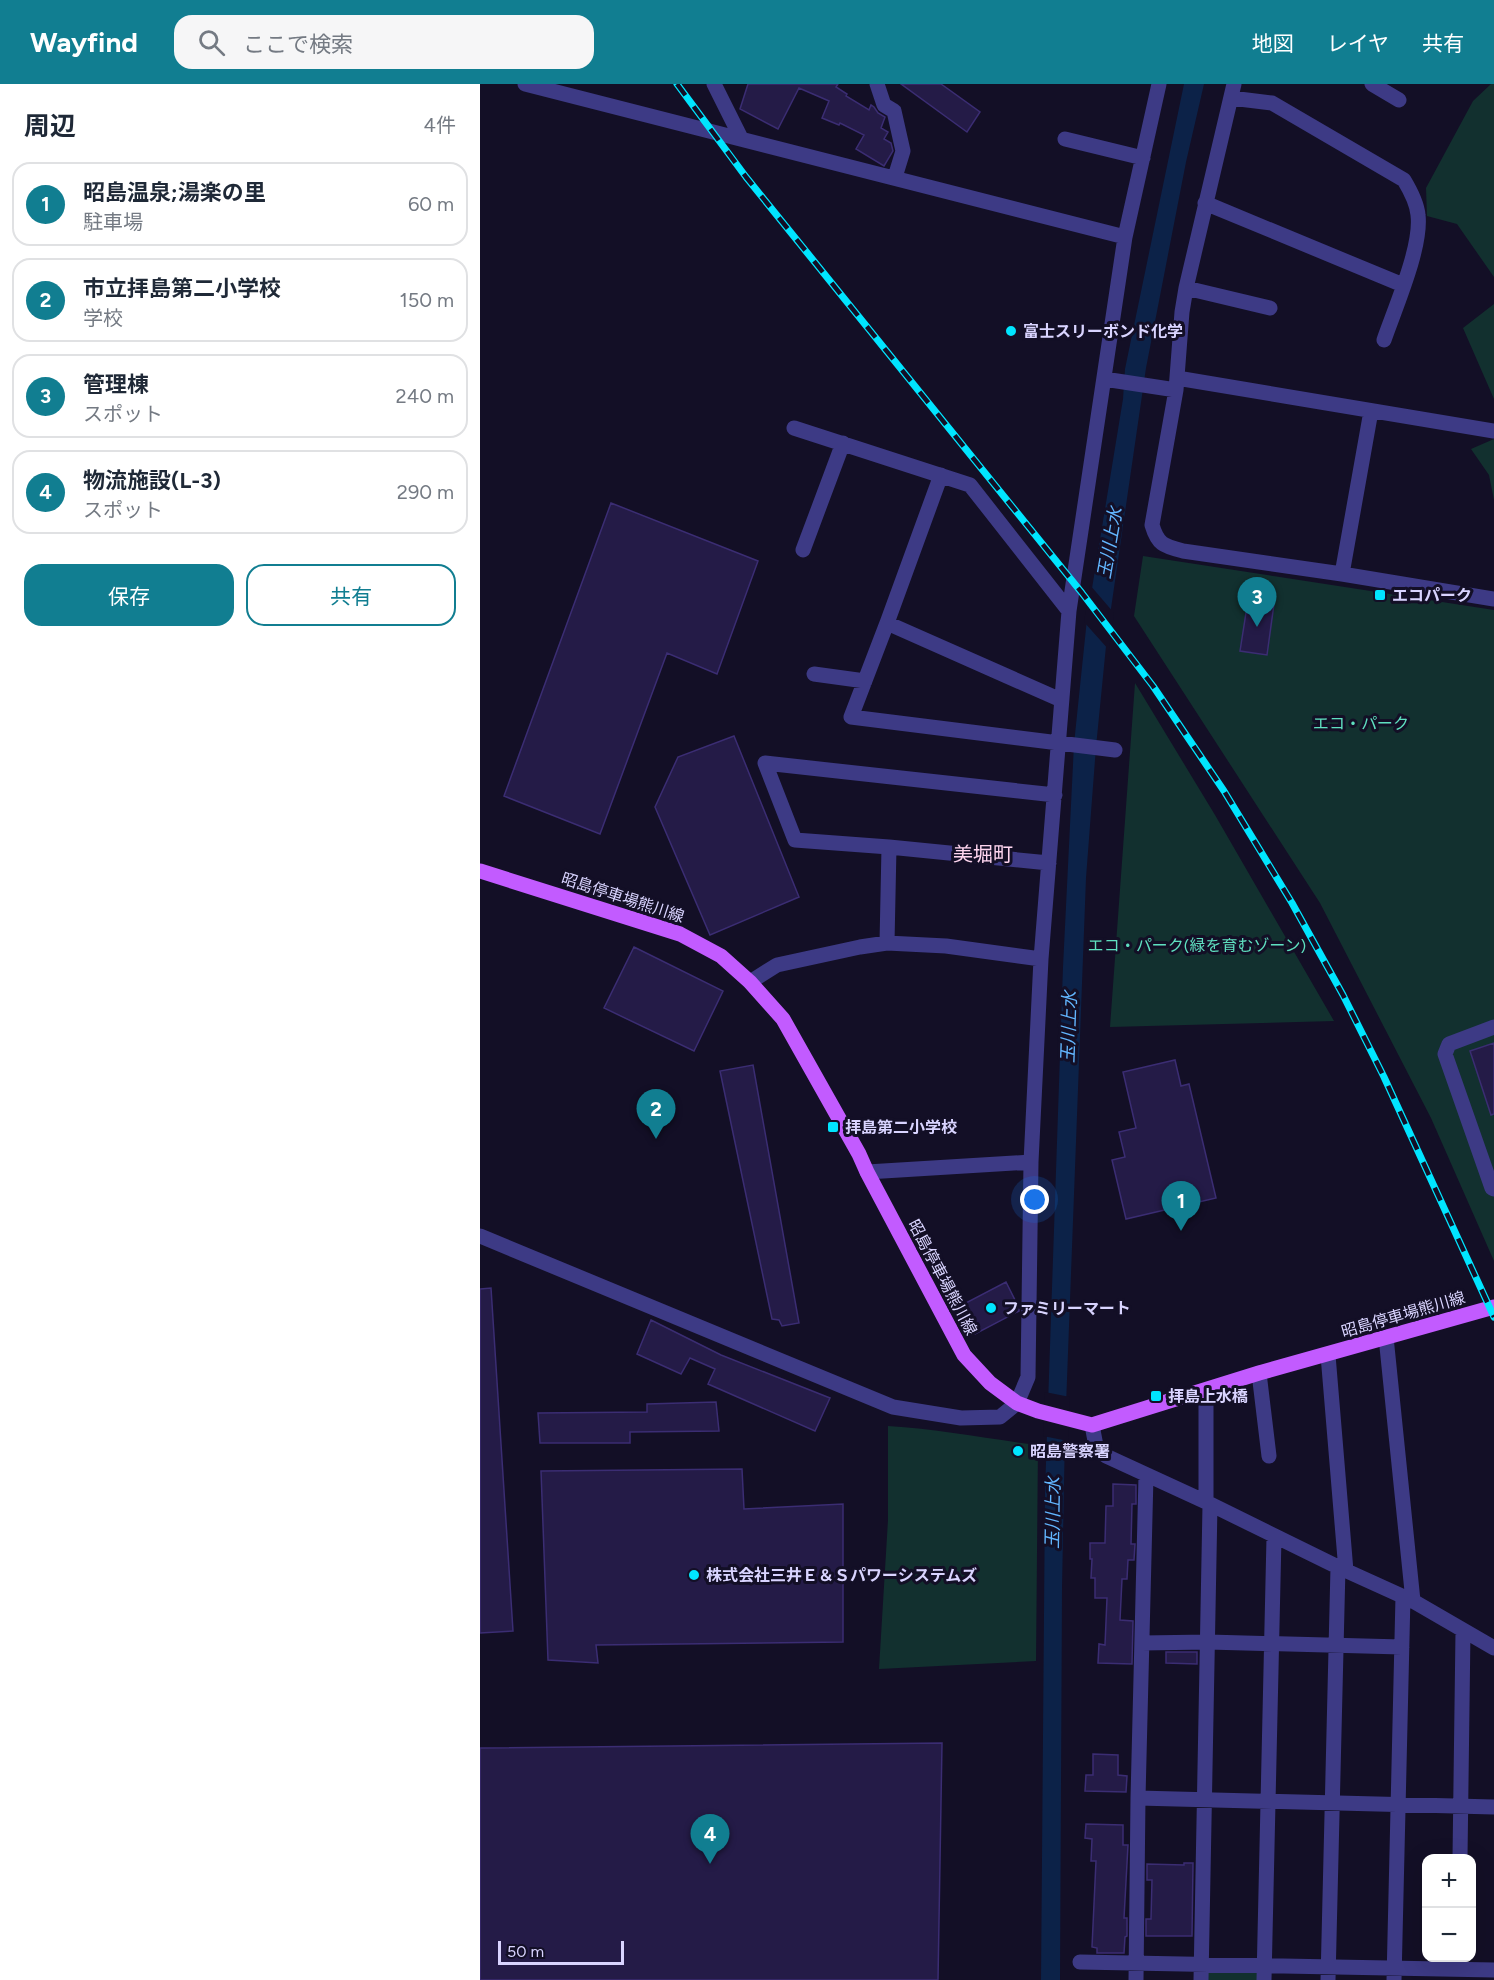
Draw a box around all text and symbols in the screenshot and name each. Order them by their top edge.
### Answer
search box [174,15,594,69]
text: Wayfind [30,25,138,59]
icon: search [195,26,228,59]
text: ここで検索 [243,31,353,58]
text: 地図 [1252,31,1294,56]
text: レイヤ [1327,31,1389,56]
text: 共有 [1422,31,1464,56]
text: 周辺 [24,110,76,142]
text: 4件 [424,113,456,137]
text: 昭島温泉;湯楽の里 [83,179,266,206]
text: 1 [41,192,50,216]
text: 60 m [408,192,454,216]
text: 駐車場 [83,210,143,234]
text: 市立拝島第二小学校 [83,275,281,302]
text: 2 [40,288,51,312]
text: 150 m [399,288,454,312]
text: 学校 [83,306,123,330]
place label: 富士スリーボンド化学 [1023,322,1183,341]
marker: 富士スリーボンド化学 [1004,324,1018,338]
text: 管理棟 [83,371,149,398]
text: 3 [40,384,51,408]
text: 240 m [396,384,454,408]
text: スポット [83,402,163,426]
text: 物流施設(L-3) [83,467,221,494]
text: 4 [39,480,52,504]
text: 290 m [397,480,454,504]
text: スポット [83,498,163,522]
water label: 玉川上水 [1093,504,1127,580]
button: 保存 [24,564,234,626]
button: 共有 [246,564,456,626]
pin: 3 [1238,578,1276,627]
place label: エコパーク [1392,586,1472,605]
marker: エコパーク [1373,588,1387,602]
park label: エコ・パーク [1313,714,1409,733]
district label: 美堀町 [953,842,1013,866]
street label: 昭島停車場熊川線 [559,869,687,926]
park label: エコ・パーク(緑を育むゾーン) [1088,936,1306,955]
water label: 玉川上水 [1057,989,1081,1063]
pin: 2 [636,1090,675,1139]
place label: 拝島第二小学校 [845,1118,957,1137]
marker: 拝島第二小学校 [826,1120,840,1134]
pin: 1 [1162,1182,1200,1231]
your location [1020,1185,1049,1214]
street label: 昭島停車場熊川線 [904,1216,981,1338]
street label: 昭島停車場熊川線 [1339,1288,1467,1341]
place label: ファミリーマート [1003,1299,1131,1318]
marker: ファミリーマート [984,1301,998,1315]
place label: 拝島上水橋 [1168,1387,1248,1406]
marker: 拝島上水橋 [1149,1389,1163,1403]
place label: 昭島警察署 [1030,1442,1110,1461]
marker: 昭島警察署 [1011,1444,1025,1458]
water label: 玉川上水 [1041,1475,1065,1549]
place label: 株式会社三井Ｅ＆Ｓパワーシステムズ [706,1566,977,1585]
marker: 株式会社三井Ｅ＆Ｓパワーシステムズ [687,1568,701,1582]
pin: 4 [690,1814,730,1864]
map controls [1422,1854,1476,1962]
button: + [1422,1854,1476,1908]
button: − [1422,1908,1476,1962]
scale bar [498,1938,624,1966]
text: 50 m [507,1942,544,1961]

